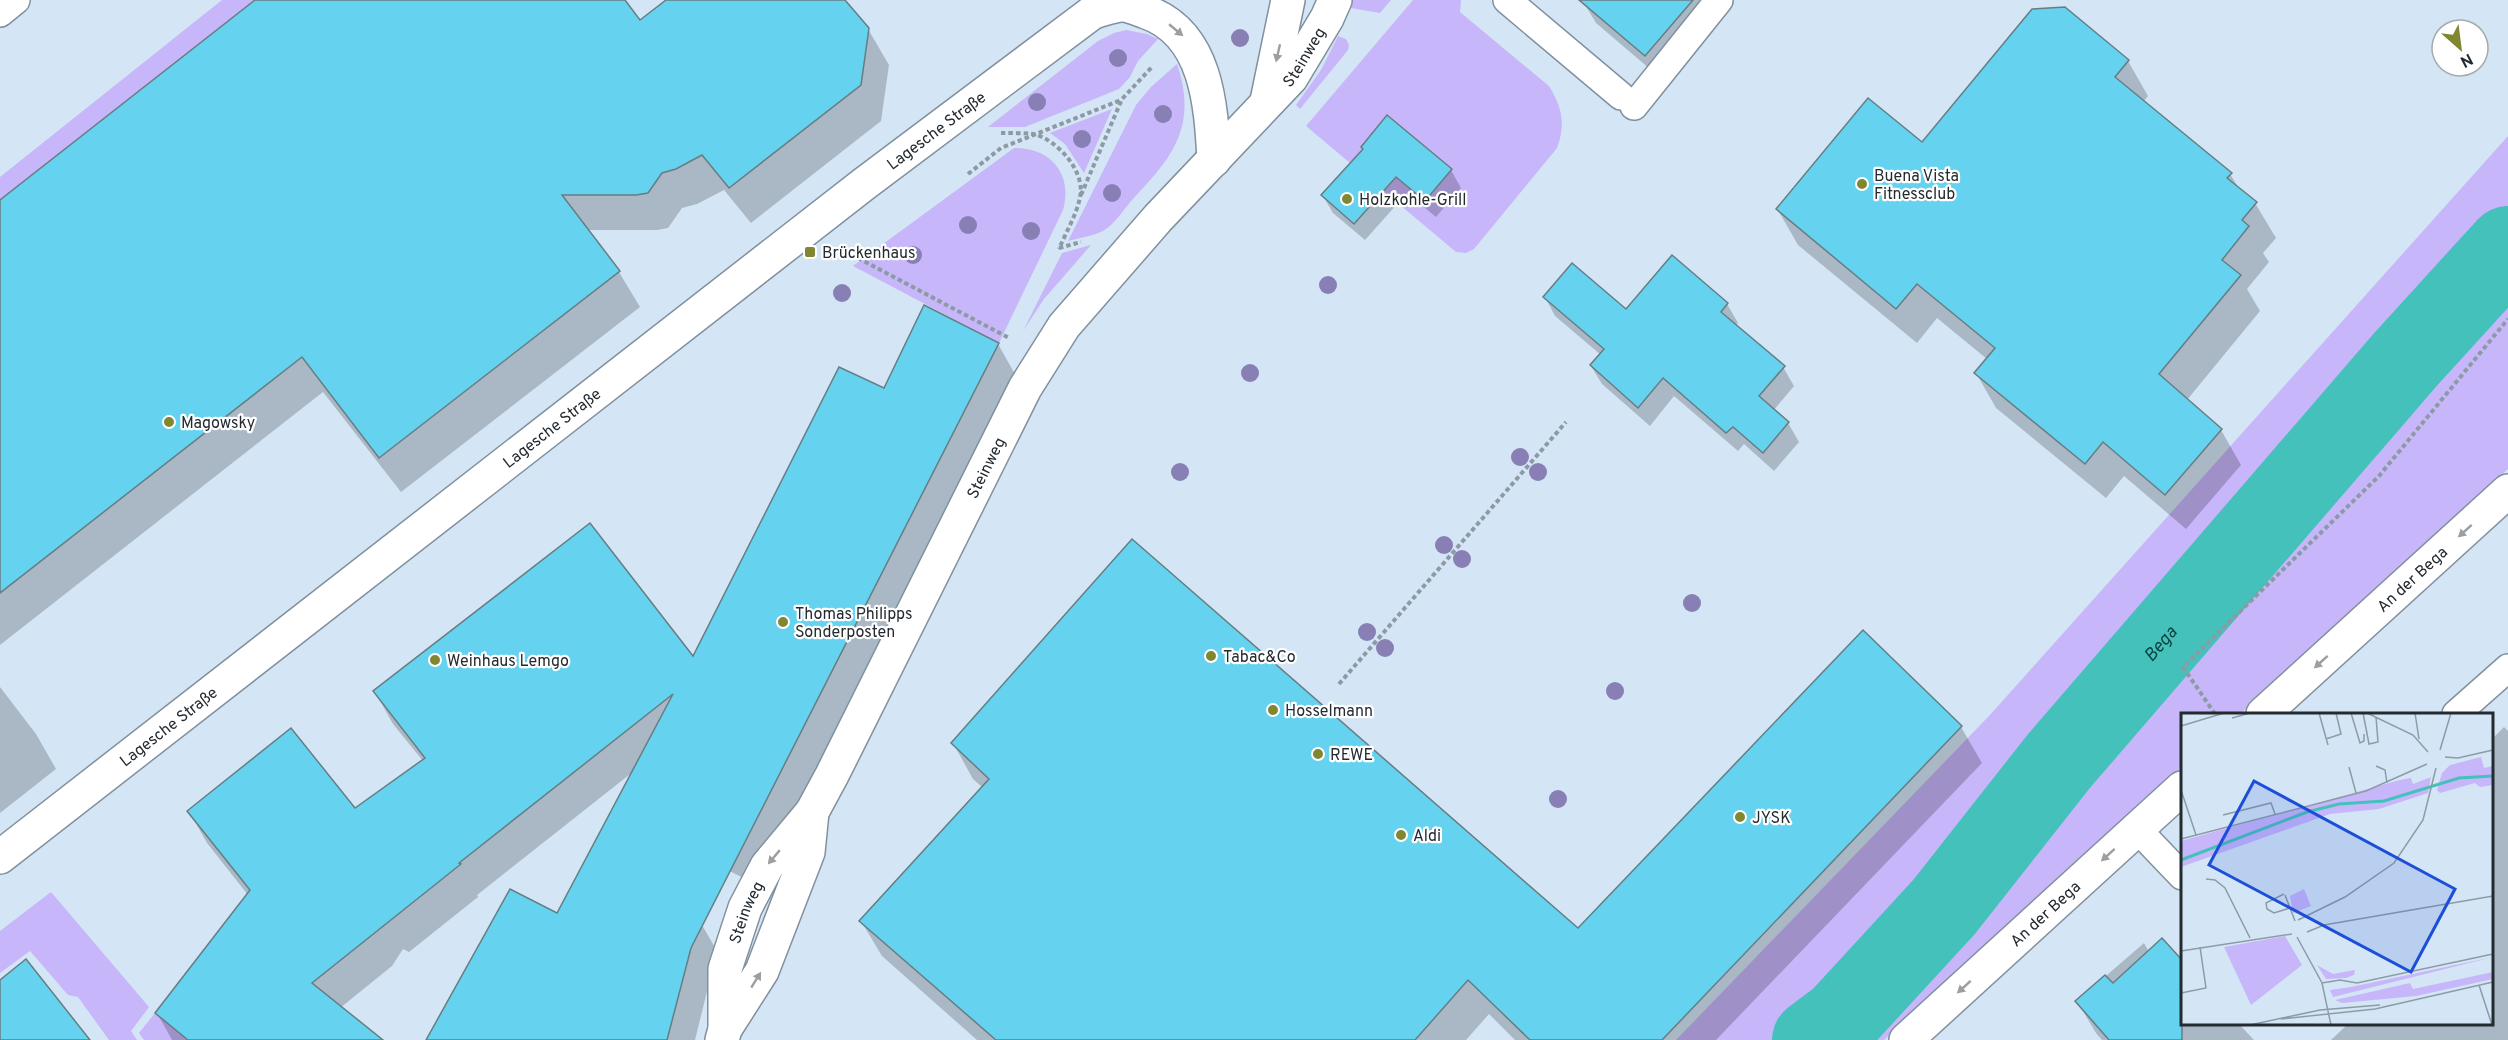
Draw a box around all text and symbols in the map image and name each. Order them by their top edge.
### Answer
north arrow [2430,18,2490,78]
one-way arrow [1168,23,1183,36]
street label: Steinweg [1279,24,1331,92]
one-way arrow [1272,44,1282,62]
text: N [2456,48,2476,71]
street label: Lagesche Straße [884,88,990,175]
place label: Buena Vista Fitnessclub [1874,167,1959,205]
marker: Buena Vista Fitnessclub [1855,177,1869,191]
place label: Holzkohle-Grill [1359,191,1466,211]
marker: Holzkohle-Grill [1340,192,1354,206]
place label: Brückenhaus [822,244,916,264]
marker: Brückenhaus [803,245,817,259]
street label: Lagesche Straße [500,385,606,473]
place label: Magowsky [181,414,255,434]
marker: Magowsky [162,415,176,429]
street label: Steinweg [963,434,1011,502]
one-way arrow [2458,524,2473,537]
street label: An der Bega [2374,543,2452,617]
place label: Thomas Philipps Sonderposten [795,605,913,643]
marker: Thomas Philipps Sonderposten [776,615,790,629]
water label: Bega [2140,621,2184,667]
place label: Tabac&Co [1223,648,1296,668]
marker: Tabac&Co [1204,649,1218,663]
place label: Weinhaus Lemgo [447,652,569,672]
marker: Weinhaus Lemgo [428,653,442,667]
one-way arrow [2313,655,2328,669]
street label: Lagesche Straße [116,683,222,772]
place label: Hosselmann [1285,702,1373,722]
marker: Hosselmann [1266,703,1280,717]
inset map [2181,713,2493,1025]
place label: REWE [1330,746,1373,766]
marker: REWE [1311,747,1325,761]
place label: JYSK [1752,809,1791,829]
marker: JYSK [1733,810,1747,824]
place label: Aldi [1413,827,1441,847]
marker: Aldi [1394,828,1408,842]
one-way arrow [2101,848,2115,862]
one-way arrow [768,849,781,865]
street label: An der Bega [2007,877,2086,952]
street label: Steinweg [726,878,769,947]
one-way arrow [750,972,761,988]
one-way arrow [1957,980,1972,993]

